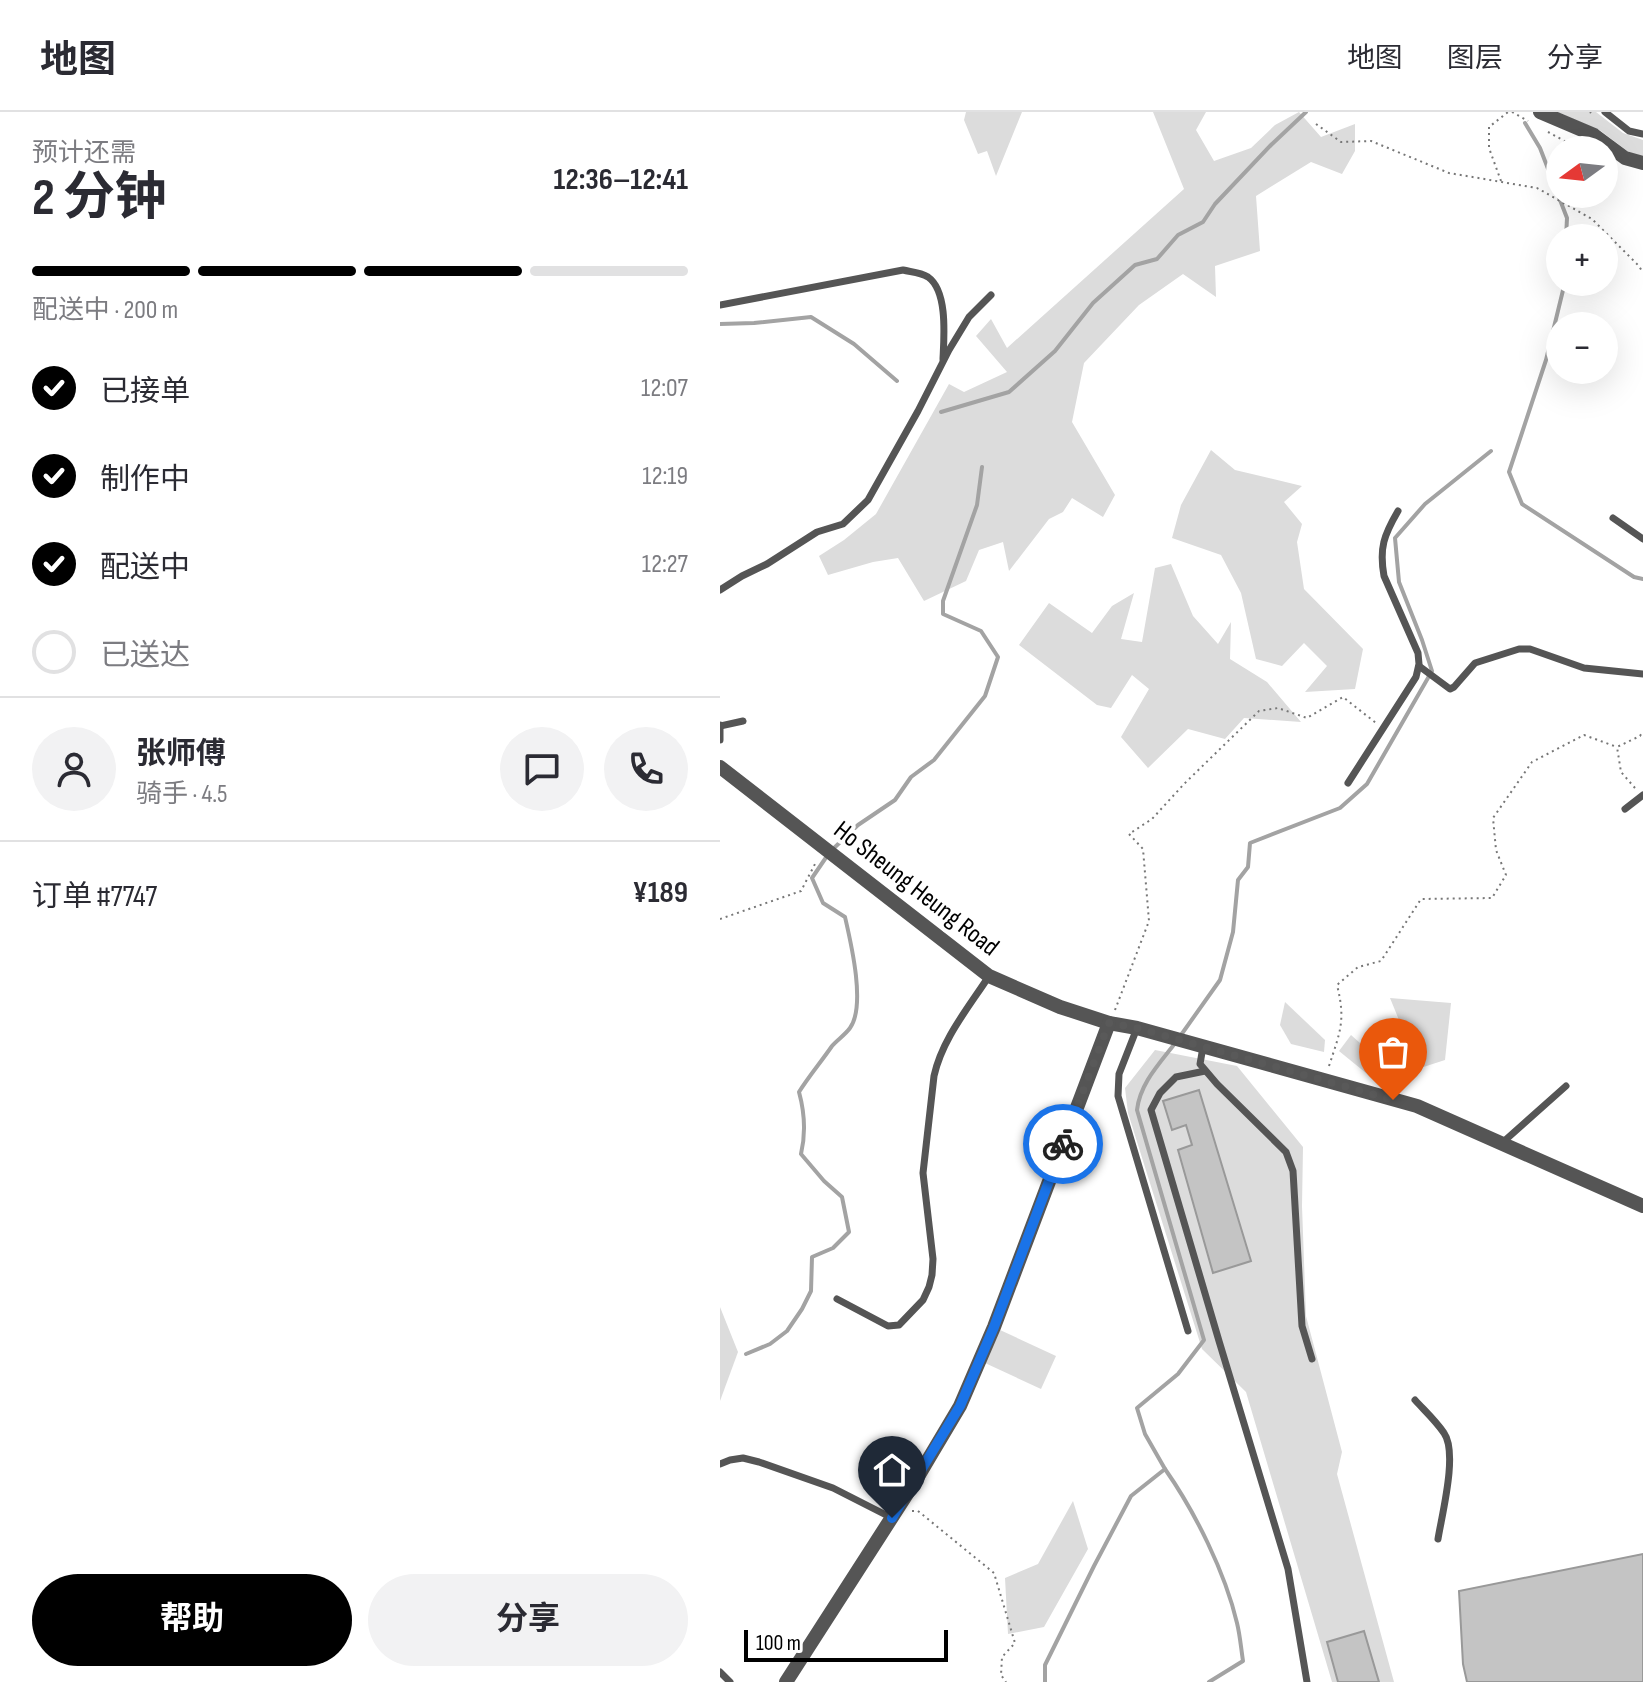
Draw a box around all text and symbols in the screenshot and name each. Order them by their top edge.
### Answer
text: 地图 [40,38,116,83]
text: 地图 [1347,42,1403,75]
text: 图层 [1447,42,1503,75]
text: 分享 [1547,42,1603,75]
north arrow [1546,136,1618,208]
map controls [1546,136,1618,384]
text: 预计还需 [32,138,136,169]
text: 12:36–12:41 [553,162,688,198]
text: 2 分钟 [32,167,167,230]
button: + [1546,224,1618,296]
text: 配送中 · 200 m [32,295,178,326]
button: − [1546,312,1618,384]
icon: check [32,366,76,410]
text: 12:07 [641,373,688,404]
text: 已接单 [100,374,190,410]
icon: check [32,454,76,498]
text: 12:19 [642,461,688,492]
text: 制作中 [100,462,190,498]
icon: check [32,542,76,586]
text: 12:27 [642,549,688,580]
text: 配送中 [100,550,190,586]
text: 已送达 [100,638,190,674]
button: person [32,727,116,811]
button: chat [500,727,584,811]
button: phone [604,727,688,811]
text: 张师傅 [136,736,226,772]
text: 骑手 · 4.5 [136,779,228,810]
street label: Ho Sheung Heung Road [827,815,1005,963]
text: ¥189 [632,875,688,911]
text: 订单 #7747 [32,879,157,915]
pin [1359,1018,1427,1100]
icon: bag [1371,1030,1415,1074]
courier [1023,1104,1103,1184]
icon: bike [1041,1122,1085,1166]
pin [858,1436,926,1518]
icon: home [870,1448,914,1492]
button: 帮助 [32,1574,352,1666]
button: 分享 [368,1574,688,1666]
scale bar [744,1626,948,1662]
text: 100 m [756,1630,801,1657]

